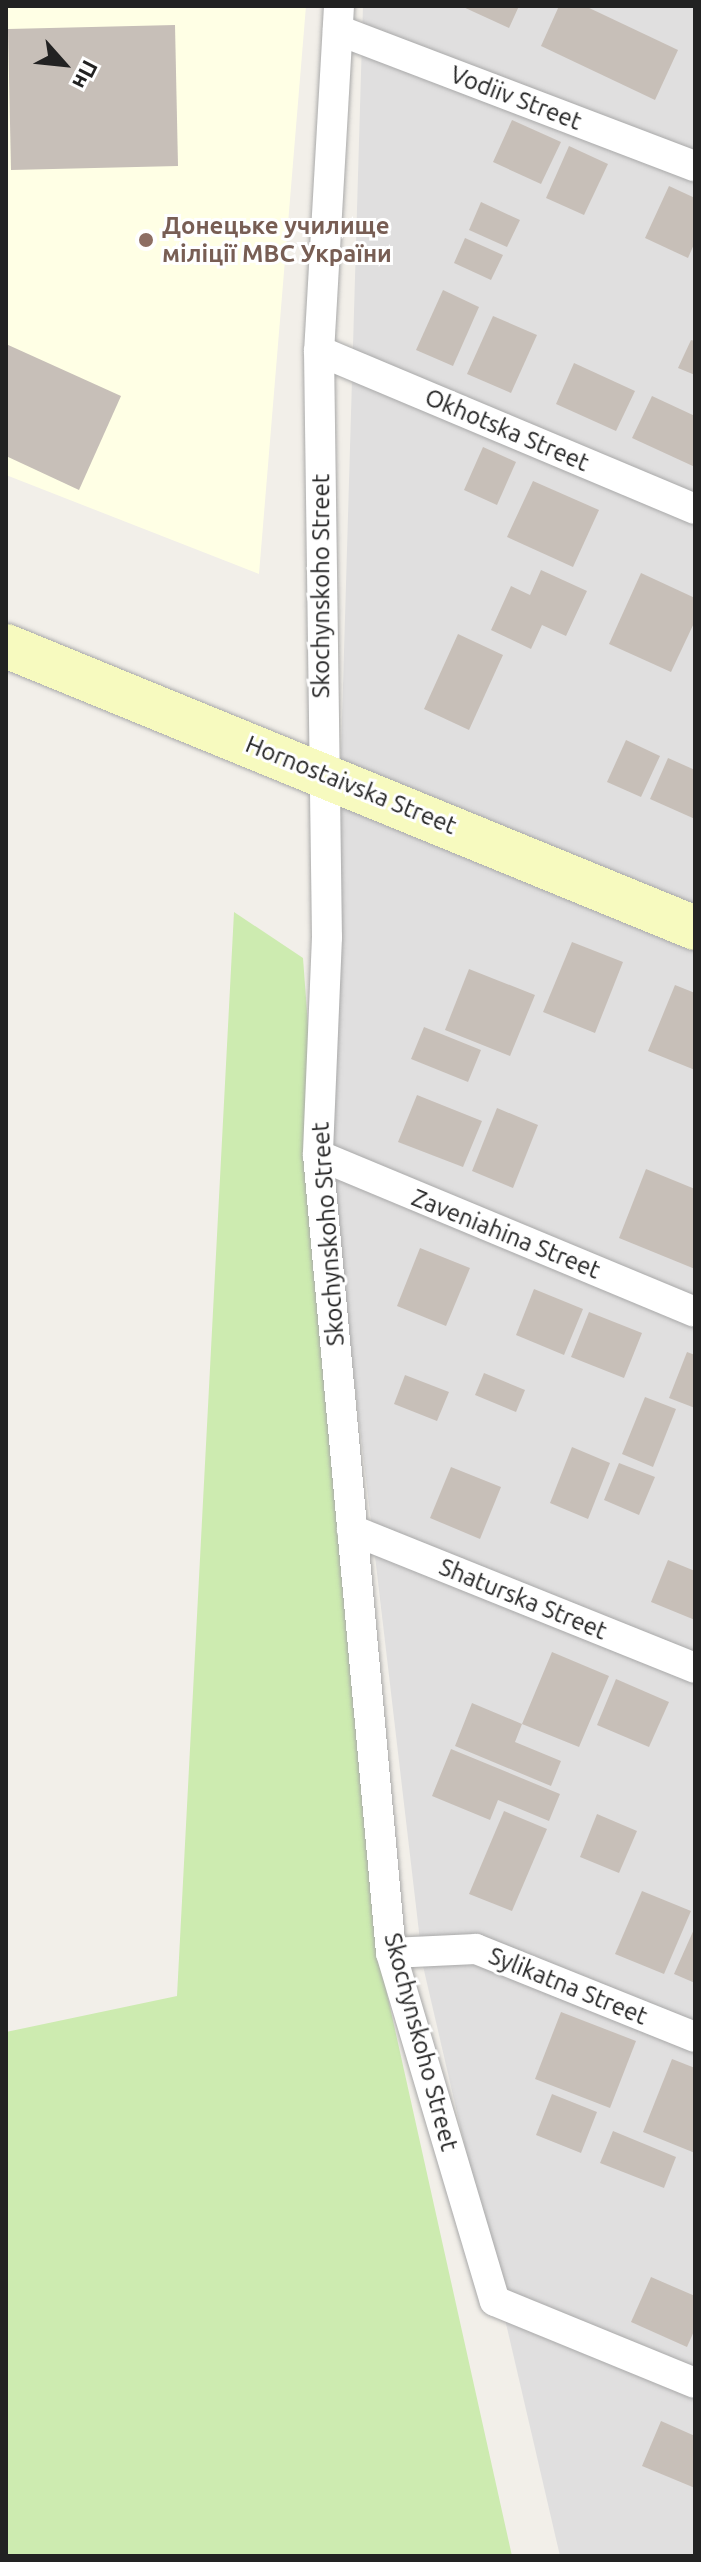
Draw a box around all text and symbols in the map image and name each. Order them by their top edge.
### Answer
north arrow [24,24,104,104]
text: Пн [68,57,104,94]
street label: Vodiiv Street [446,60,586,136]
place label: Донецьке училище міліції МВС України [162,212,392,268]
marker: Донецьке училище міліції МВС України [137,231,155,249]
street label: Okhotska Street [421,383,593,477]
street label: Skochynskoho Street [307,474,335,698]
street label: Hornostaivska Street [241,730,461,840]
street label: Skochynskoho Street [306,1121,350,1347]
street label: Zaveniahina Street [408,1183,604,1285]
street label: Shaturska Street [435,1552,611,1646]
street label: Skochynskoho Street [378,1930,464,2154]
street label: Sylikatna Street [485,1941,651,2031]

